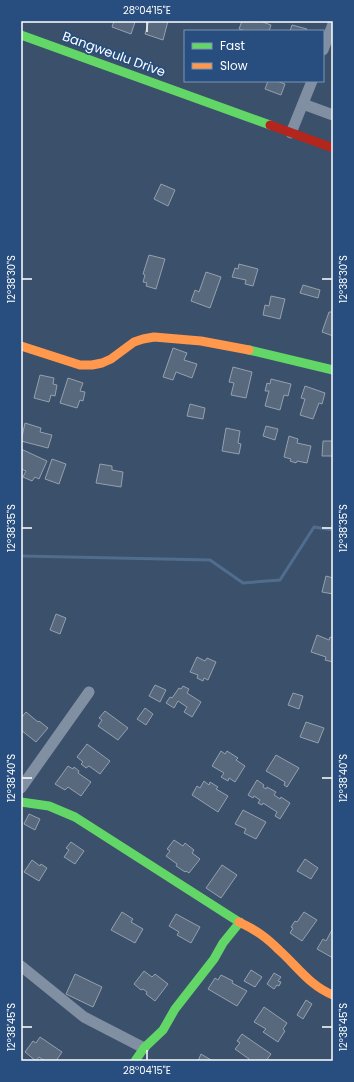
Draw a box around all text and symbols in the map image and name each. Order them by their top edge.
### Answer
text: 28°04'15"E [123,3,171,18]
street label: Bangweulu Drive [60,27,168,81]
legend [184,30,324,82]
text: Fast [220,37,245,54]
text: Slow [220,57,248,74]
text: 12°38'30"S [4,255,19,303]
text: 12°38'30"S [336,255,351,303]
text: 12°38'35"S [4,504,19,552]
text: 12°38'35"S [336,504,351,552]
text: 12°38'40"S [4,754,19,802]
text: 12°38'40"S [336,754,351,802]
text: 12°38'45"S [4,1003,19,1051]
text: 12°38'45"S [336,1003,351,1051]
text: 28°04'15"E [123,1063,171,1078]

